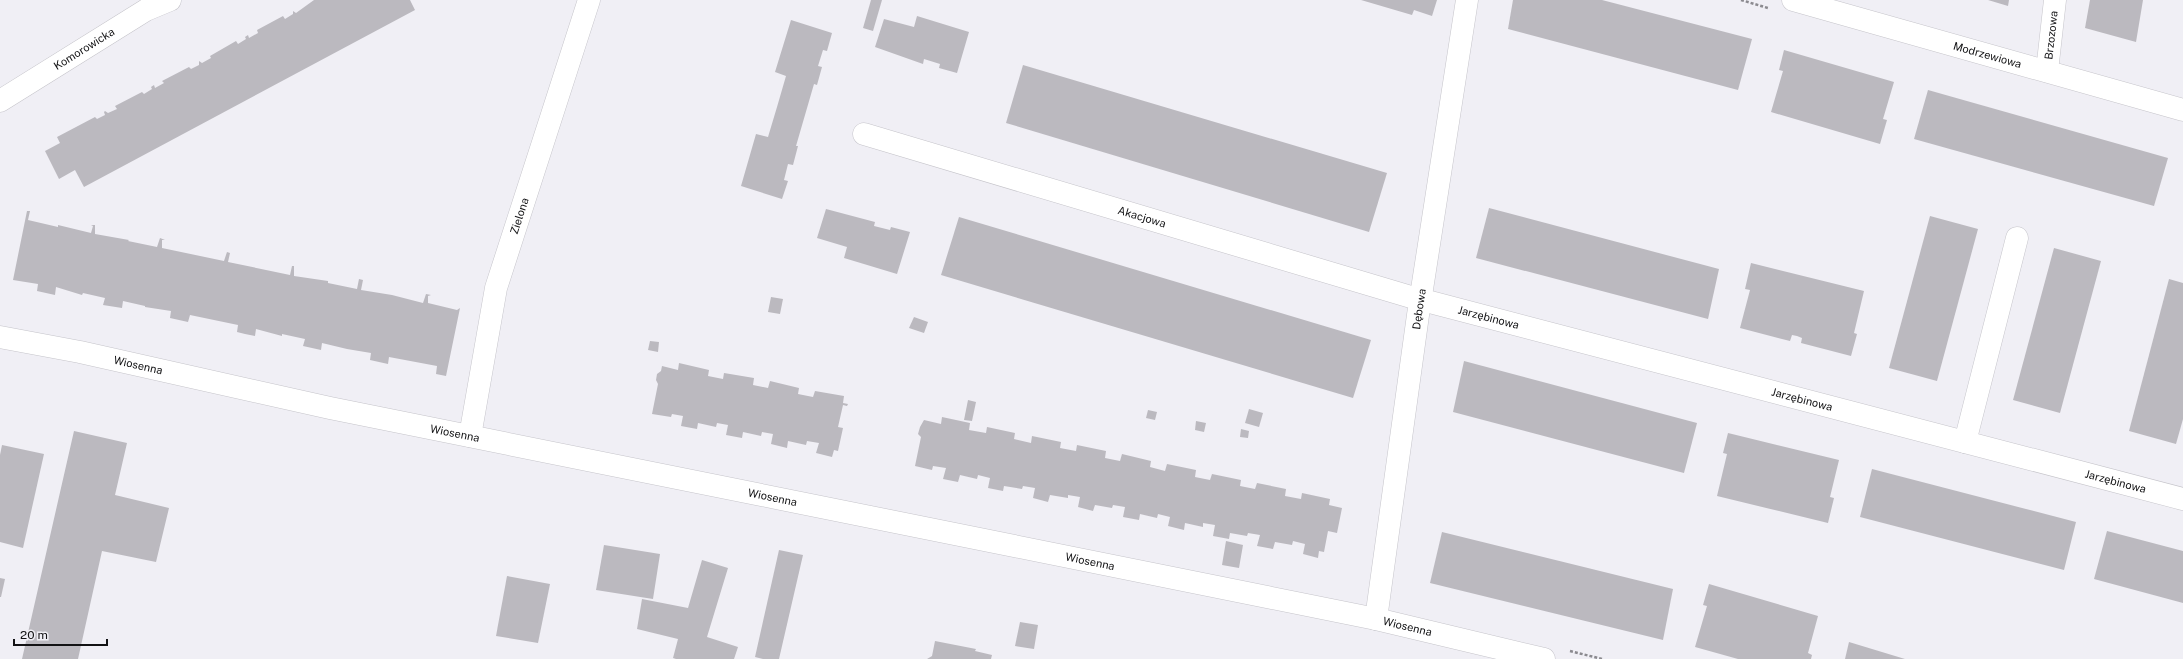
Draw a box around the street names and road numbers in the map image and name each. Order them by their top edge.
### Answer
street label: Brzozowa [2042,10,2060,60]
street label: Komorowicka [52,25,116,72]
street label: Modrzewiowa [1952,40,2023,70]
street label: Zielona [508,196,531,236]
street label: Akacjowa [1116,204,1167,230]
street label: Dębowa [1410,288,1428,330]
street label: Jarzębinowa [1457,304,1520,331]
street label: Wiosenna [112,354,164,376]
street label: Jarzębinowa [1770,386,1834,413]
street label: Wiosenna [429,422,481,444]
street label: Jarzębinowa [2084,468,2147,495]
street label: Wiosenna [747,486,798,508]
street label: Wiosenna [1064,550,1116,572]
street label: Wiosenna [1382,615,1433,638]

